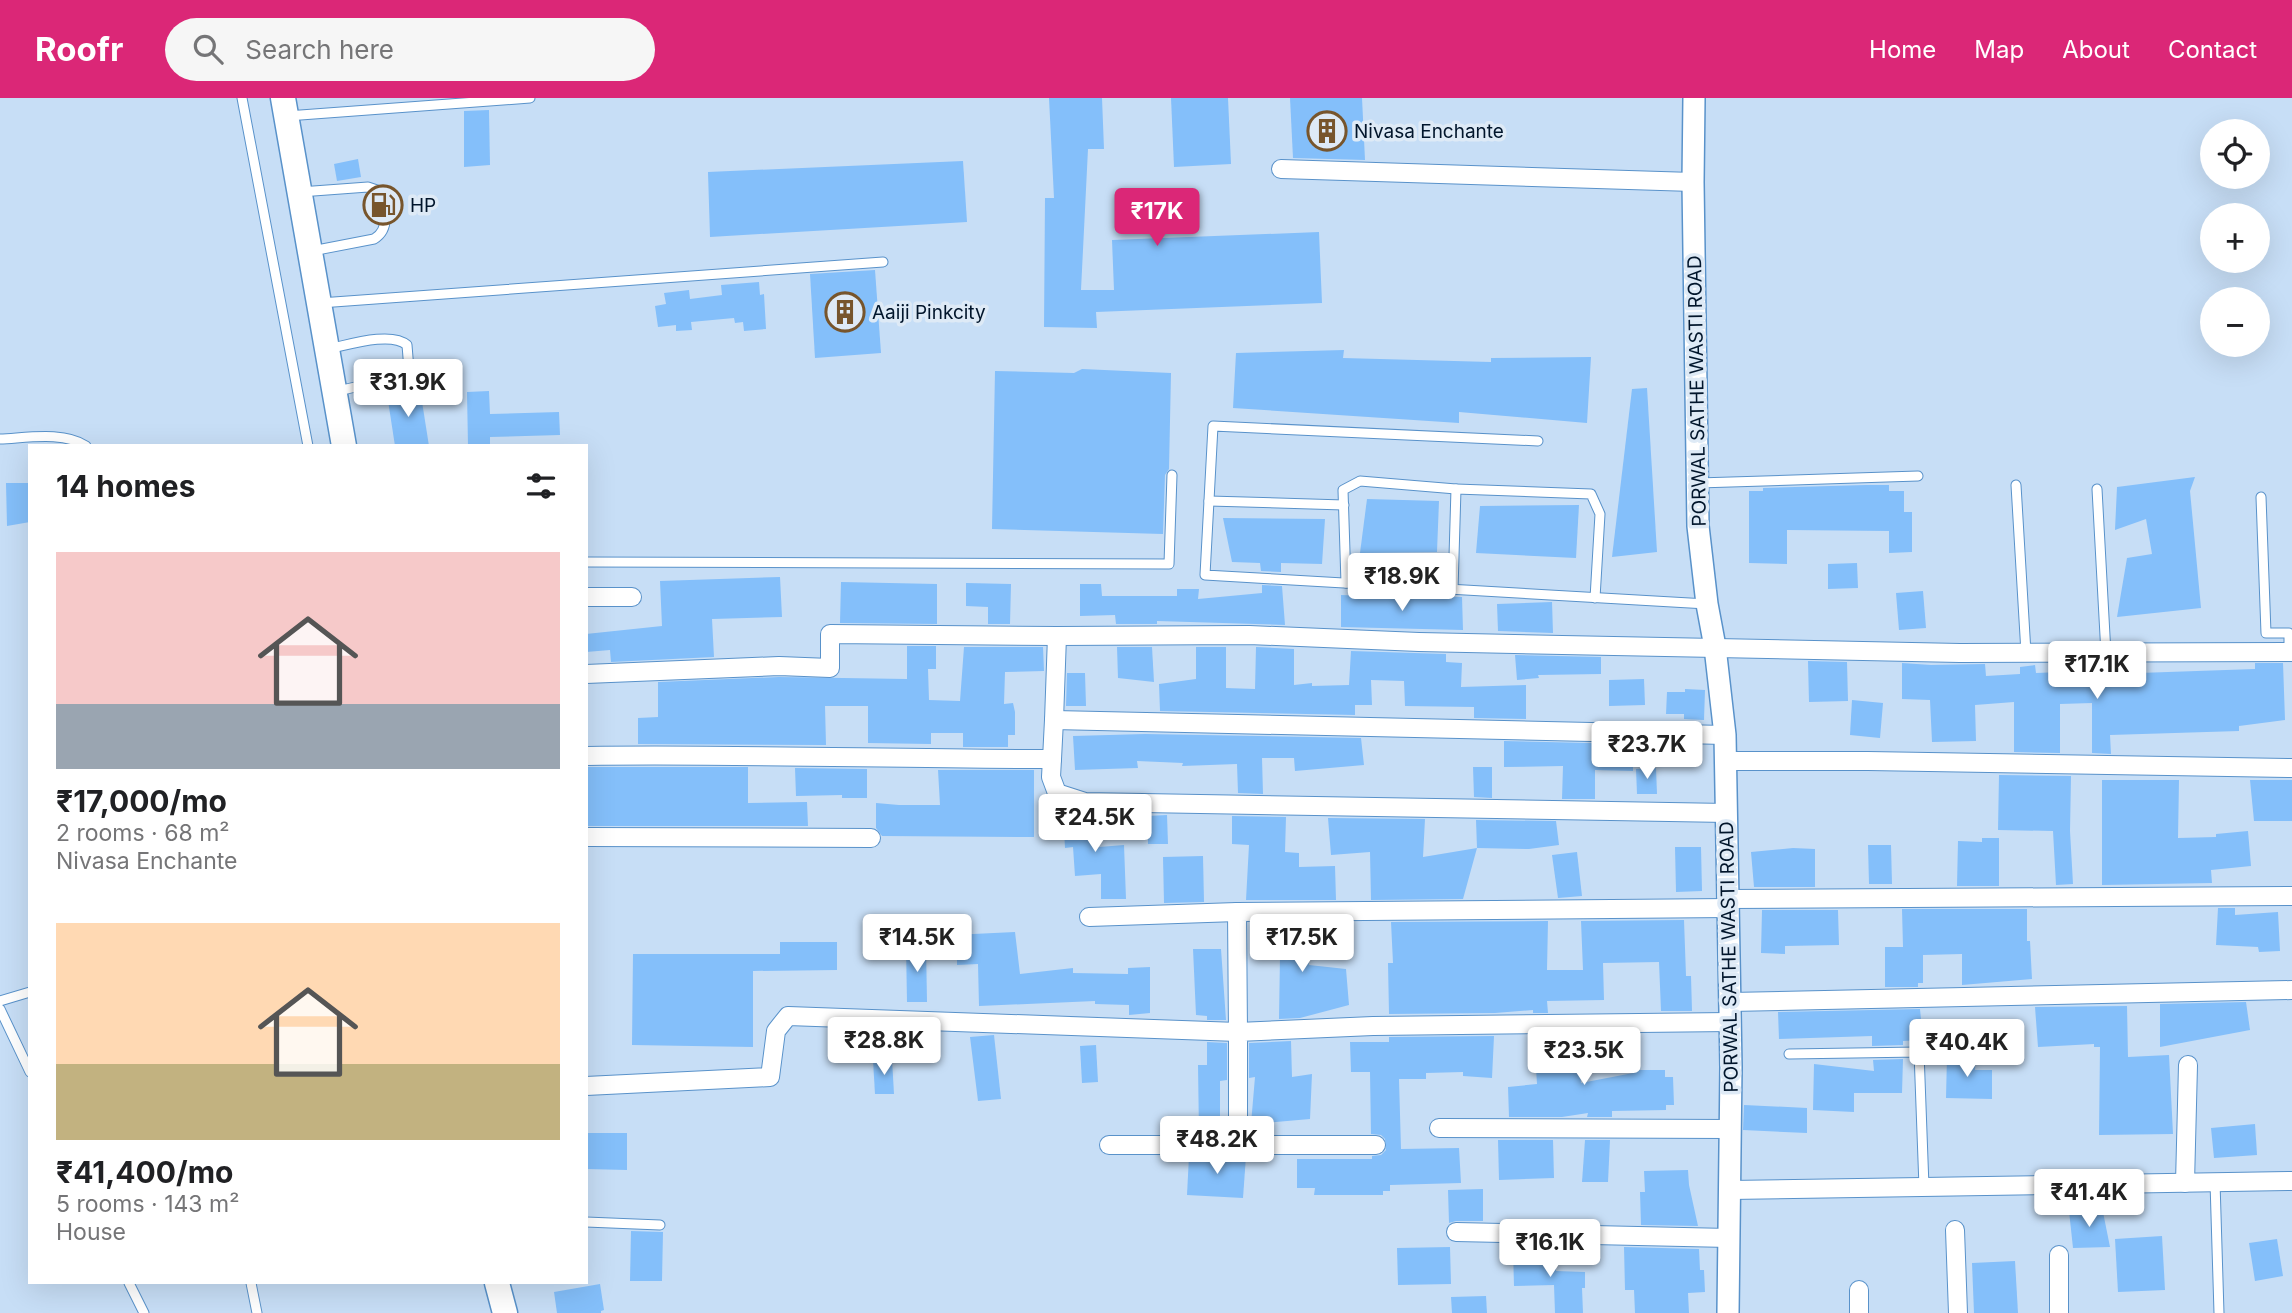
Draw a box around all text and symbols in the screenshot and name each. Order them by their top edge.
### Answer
search box [165,18,655,81]
text: Roofr [35,29,123,69]
icon: search [189,30,227,68]
text: Search here [245,34,394,65]
text: Home [1869,35,1936,64]
text: Map [1974,35,2024,64]
text: About [2062,35,2130,64]
text: Contact [2168,35,2257,64]
building icon: Nivasa Enchante [1306,110,1348,152]
map controls [2200,119,2270,357]
button: locate [2200,119,2270,189]
place label: Nivasa Enchante [1354,120,1504,143]
fuel station icon: HP [362,184,404,226]
pin: ₹17K [1116,188,1198,248]
place label: HP [410,194,436,217]
text: ₹17K [1131,197,1183,225]
button: + [2200,203,2270,273]
street label: PORWAL SATHE WASTI ROAD [1683,255,1711,527]
button: − [2200,287,2270,357]
building icon: Aaiji Pinkcity [824,291,866,333]
place label: Aaiji Pinkcity [872,301,986,324]
pin: ₹31.9K [351,360,465,419]
text: ₹31.9K [370,368,446,396]
icon: filters [522,467,560,505]
text: 14 homes [56,468,195,504]
pin: ₹18.9K [1345,554,1459,613]
text: ₹18.9K [1364,562,1440,590]
icon: home [245,598,371,724]
pin: ₹17.1K [2040,642,2154,701]
text: ₹17.1K [2064,650,2130,678]
pin: ₹23.7K [1590,722,1704,781]
text: ₹23.7K [1607,730,1687,758]
text: ₹17,000/mo [56,783,227,819]
pin: ₹24.5K [1038,794,1152,854]
text: ₹24.5K [1055,803,1135,831]
text: 2 rooms · 68 m² [56,819,229,847]
street label: PORWAL SATHE WASTI ROAD [1715,821,1743,1093]
text: Nivasa Enchante [56,847,238,875]
pin: ₹14.5K [860,914,974,974]
pin: ₹17.5K [1245,914,1359,974]
text: ₹14.5K [879,923,955,951]
text: ₹17.5K [1266,923,1338,951]
icon: home [245,969,371,1095]
pin: ₹28.8K [827,1018,941,1077]
pin: ₹40.4K [1910,1020,2024,1079]
text: ₹28.8K [844,1026,924,1054]
pin: ₹23.5K [1527,1028,1641,1087]
text: ₹40.4K [1925,1028,2009,1056]
text: ₹23.5K [1544,1036,1624,1064]
pin: ₹48.2K [1160,1116,1274,1176]
text: ₹48.2K [1176,1125,1258,1153]
text: ₹41,400/mo [56,1154,233,1190]
pin: ₹41.4K [2032,1170,2146,1229]
text: ₹41.4K [2050,1178,2128,1206]
text: 5 rooms · 143 m² [56,1190,239,1218]
text: House [56,1218,126,1246]
pin: ₹16.1K [1493,1220,1607,1279]
text: ₹16.1K [1515,1228,1585,1256]

